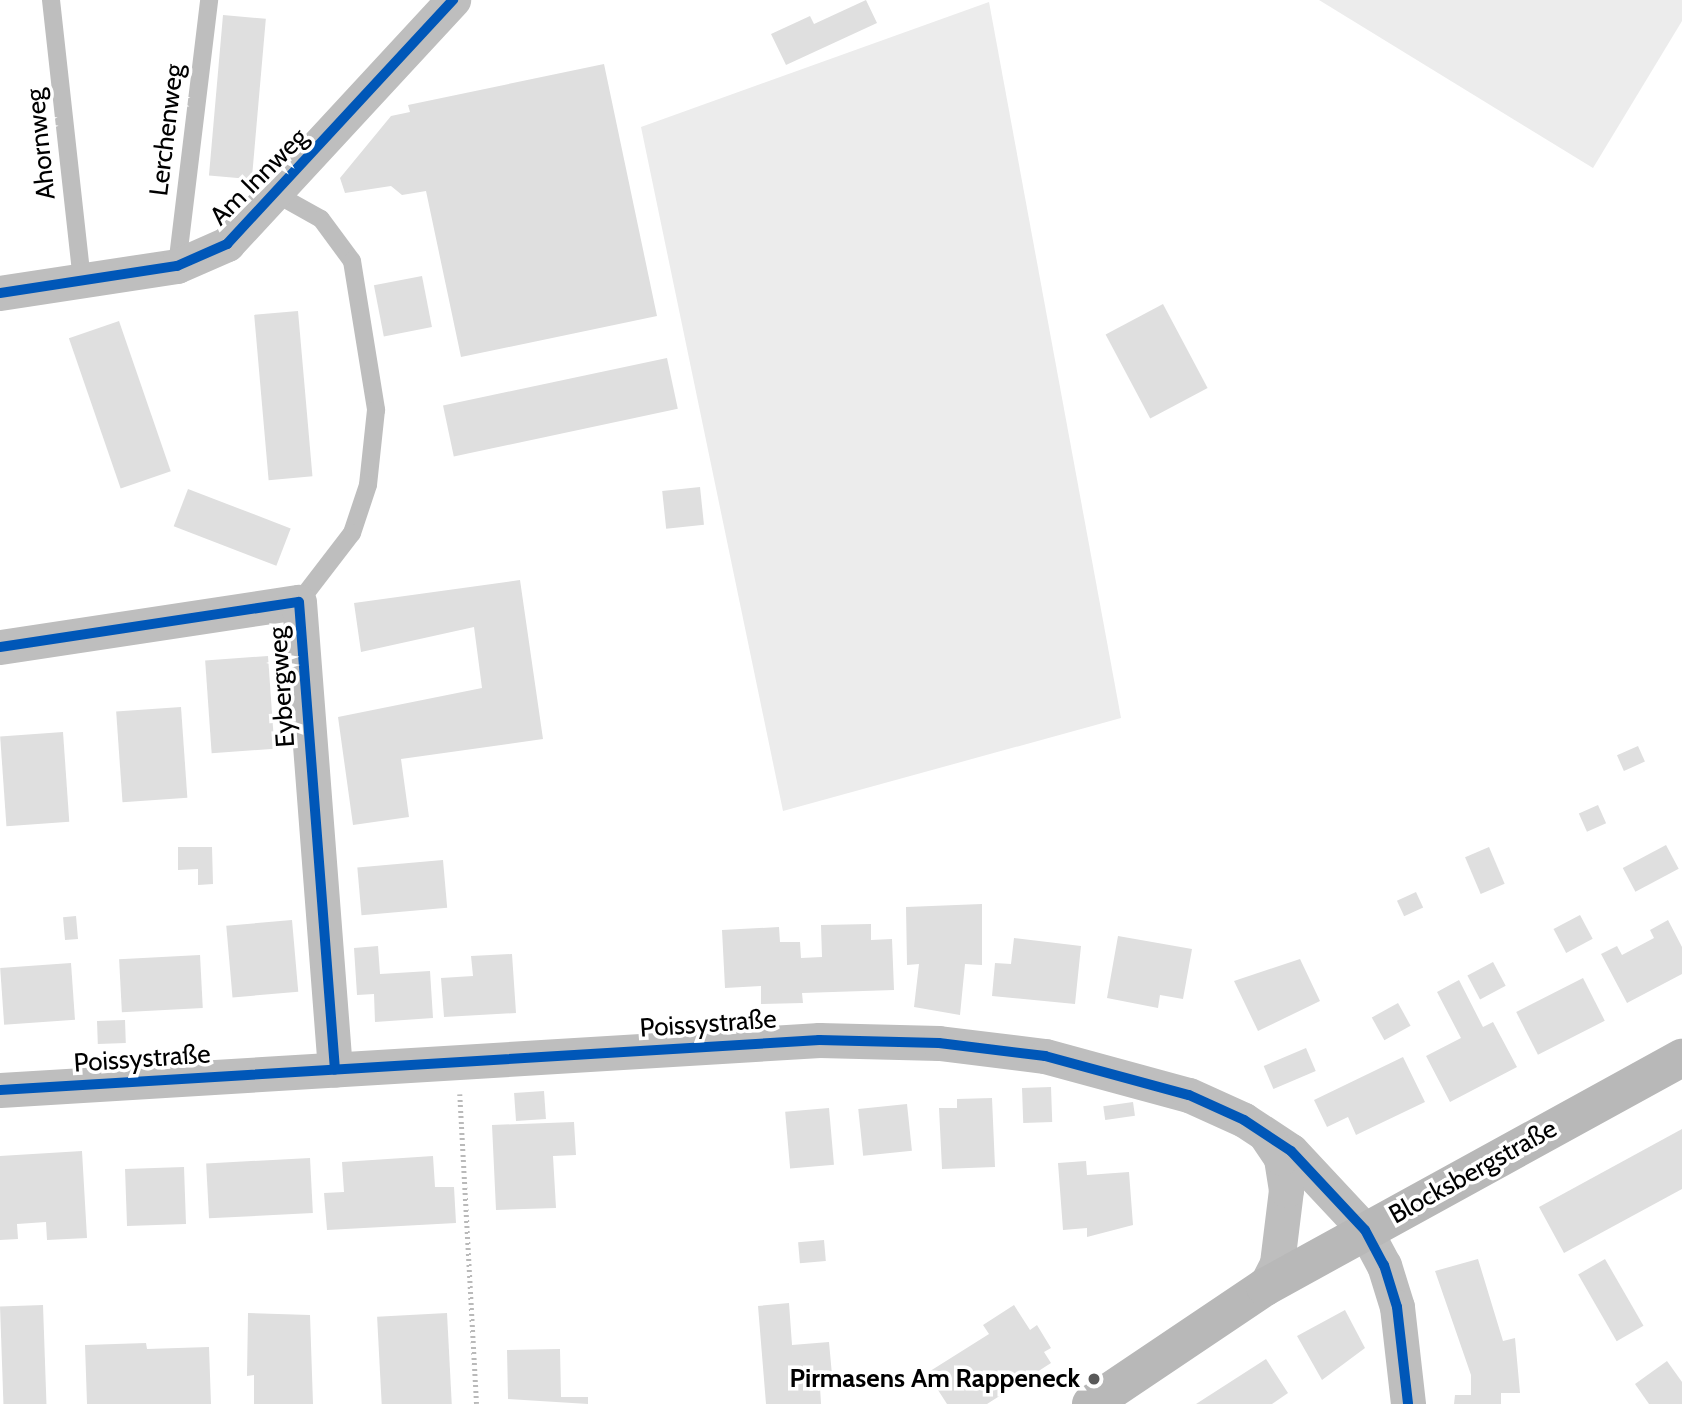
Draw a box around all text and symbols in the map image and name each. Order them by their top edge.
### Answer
street label: Lerchenweg [143,62,191,198]
street label: Ahornweg [20,87,62,201]
street label: Am Innweg [204,122,314,232]
street label: Eybergweg [262,626,302,748]
street label: Poissystraße [639,1004,777,1044]
street label: Poissystraße [73,1039,211,1079]
street label: Blocksbergstraße [1384,1113,1562,1231]
place label: Pirmasens Am Rappeneck [790,1363,1080,1395]
marker: Pirmasens Am Rappeneck [1086,1371,1102,1387]

